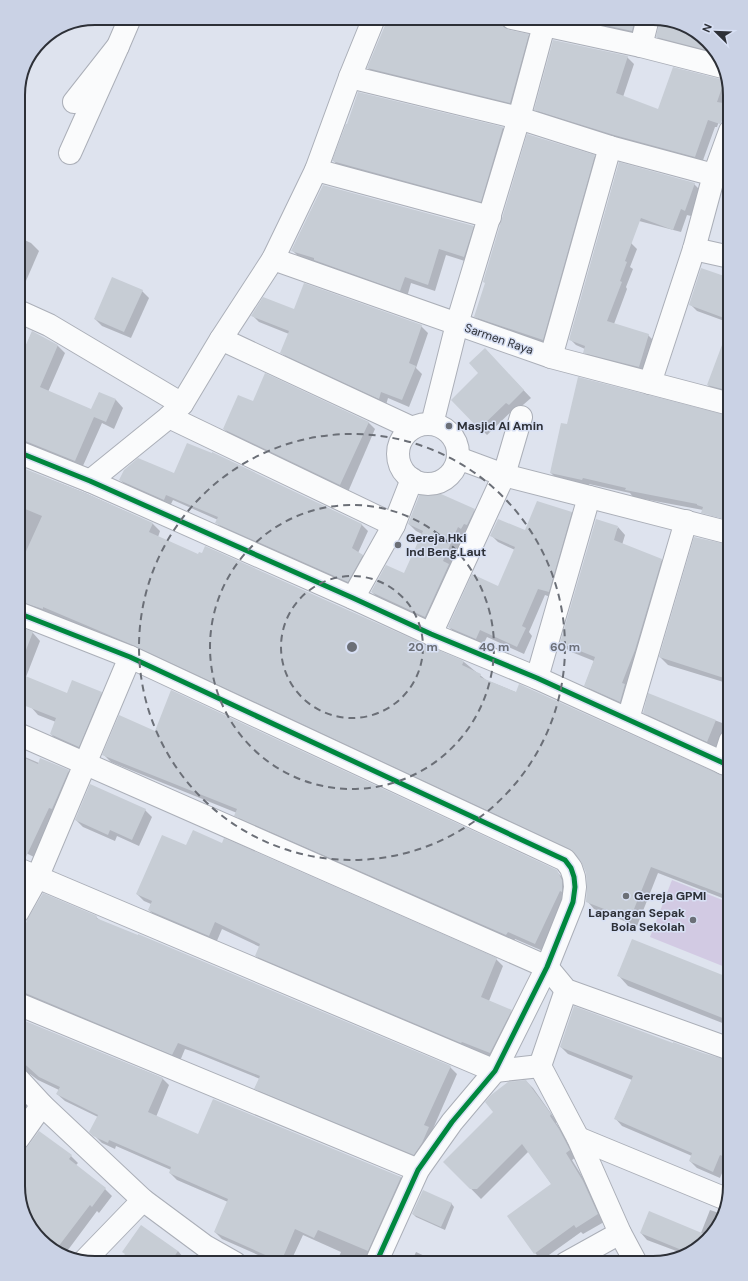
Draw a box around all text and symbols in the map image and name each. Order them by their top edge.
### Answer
north arrow [696,12,736,52]
text: N [699,22,715,35]
street label: Sarmen Raya [463,320,535,358]
place label: Masjid Al Amin [457,418,543,434]
marker: Masjid Al Amin [444,421,454,431]
place label: Gereja Hki Ind Beng.Laut [406,530,486,560]
marker: Gereja Hki Ind Beng.Laut [393,540,403,550]
text: 20 m [408,639,438,655]
text: 40 m [479,639,509,655]
text: 60 m [550,639,580,655]
centre of rings [345,640,359,654]
place label: Gereja GPMI [634,888,706,904]
marker: Gereja GPMI [621,891,631,901]
place label: Lapangan Sepak Bola Sekolah [588,905,685,935]
marker: Lapangan Sepak Bola Sekolah [688,915,698,925]

